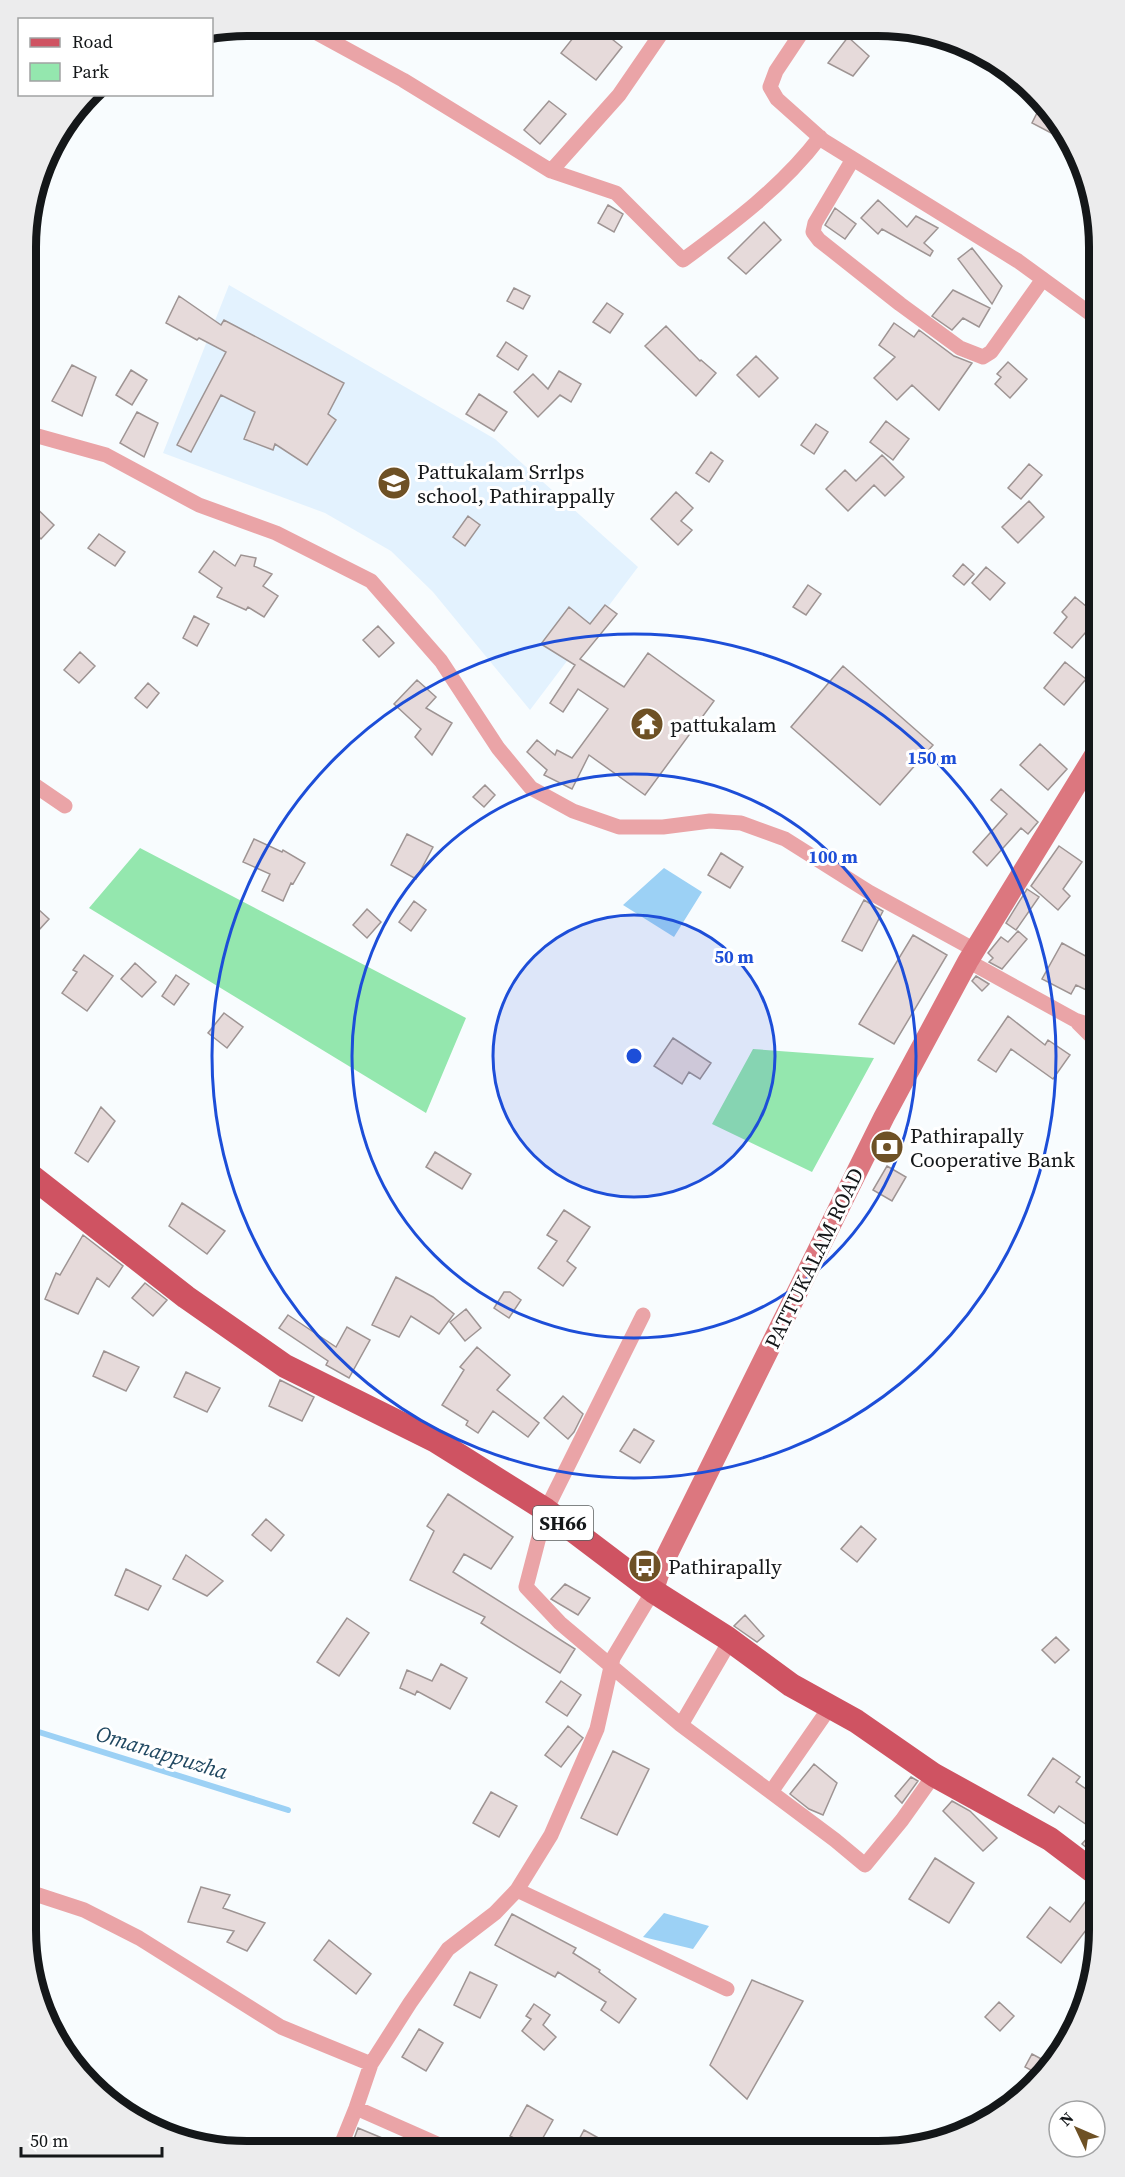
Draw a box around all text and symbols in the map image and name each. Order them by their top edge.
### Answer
legend [18,18,213,96]
text: Road [72,29,113,54]
text: Park [72,59,109,84]
place label: Pattukalam Srrlps school, Pathirappally [417,457,615,510]
school or university icon: Pattukalam Srrlps school, Pathirappally [376,465,412,501]
temple icon: pattukalam [629,706,665,742]
place label: pattukalam [670,710,777,739]
text: 150 m [907,745,957,770]
text: 100 m [808,844,858,869]
text: 50 m [714,944,754,969]
centre of rings [624,1046,644,1066]
place label: Pathirapally Cooperative Bank [910,1121,1075,1174]
bank icon: Pathirapally Cooperative Bank [869,1129,905,1165]
street label: PATTUKALAM ROAD [758,1163,870,1353]
road number: SH66 [533,1506,593,1540]
bus stop icon: Pathirapally [627,1548,663,1584]
place label: Pathirapally [668,1552,782,1581]
water label: Omanappuzha [92,1718,232,1786]
north arrow [1047,2099,1107,2159]
text: N [1054,2106,1078,2130]
scale bar [21,2120,162,2158]
text: 50 m [30,2128,68,2153]

